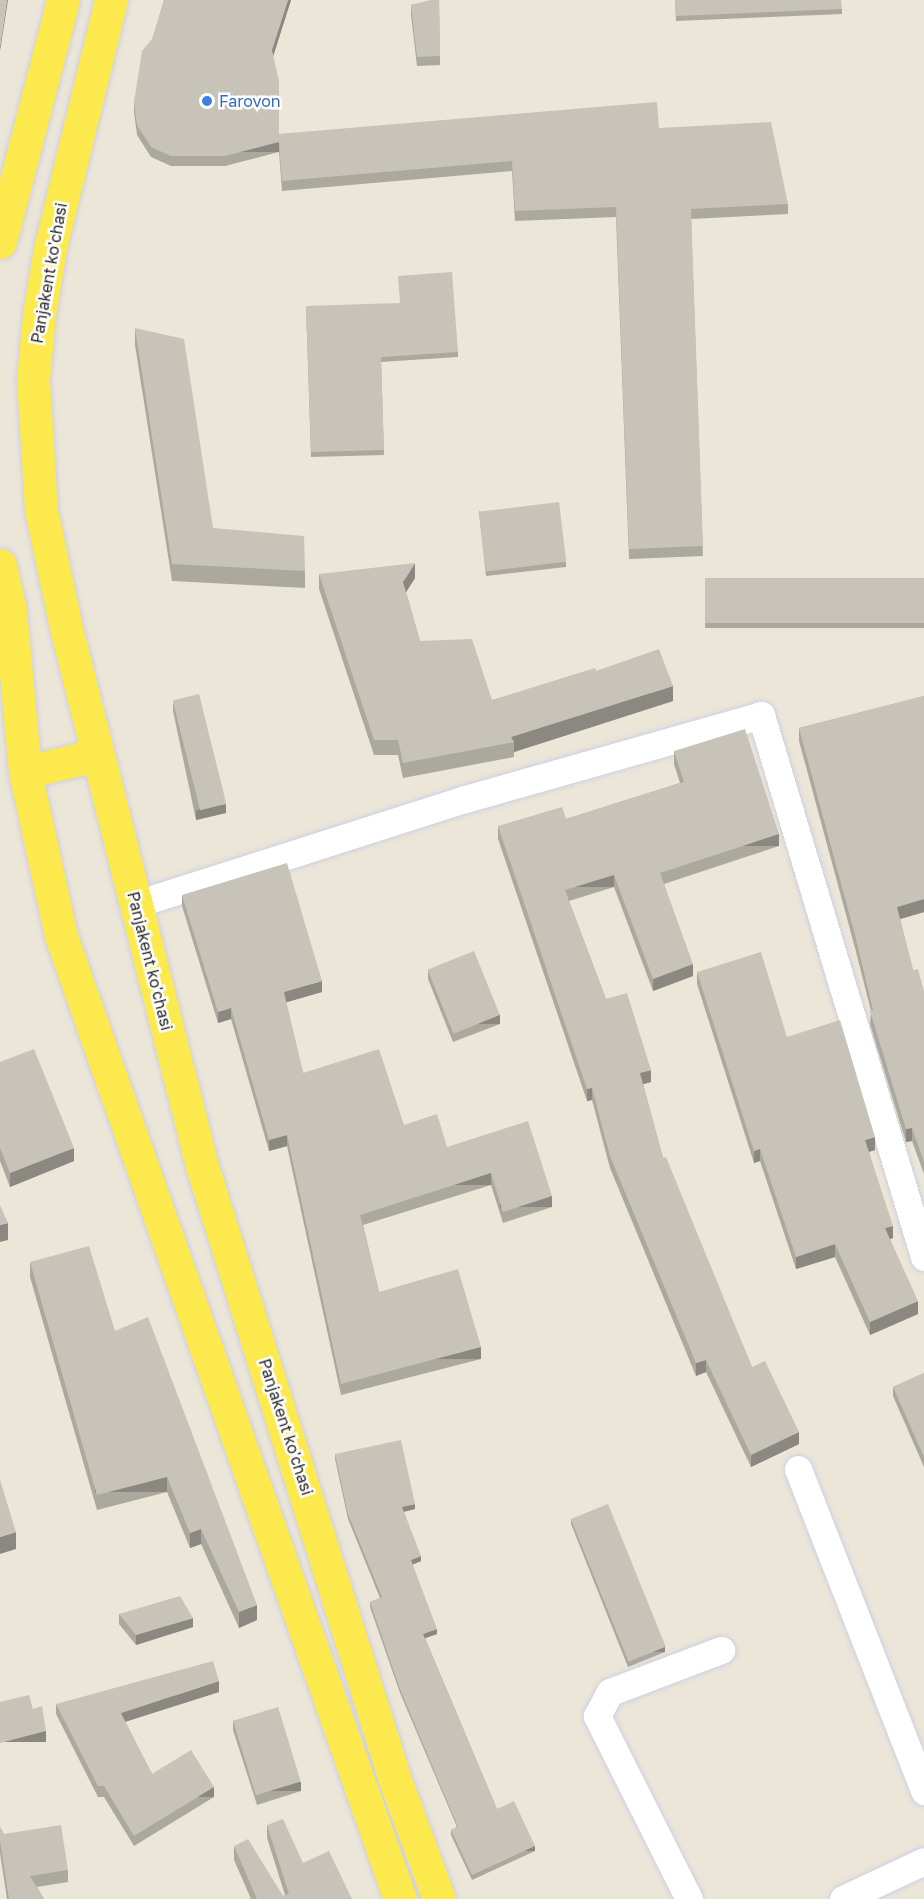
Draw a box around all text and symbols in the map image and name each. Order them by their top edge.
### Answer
place label: Farovon [219,91,281,111]
marker: Farovon [200,94,214,108]
street label: Panjakent ko'chasi [27,201,71,345]
street label: Panjakent ko'chasi [123,890,177,1032]
street label: Panjakent ko'chasi [255,1356,317,1498]

